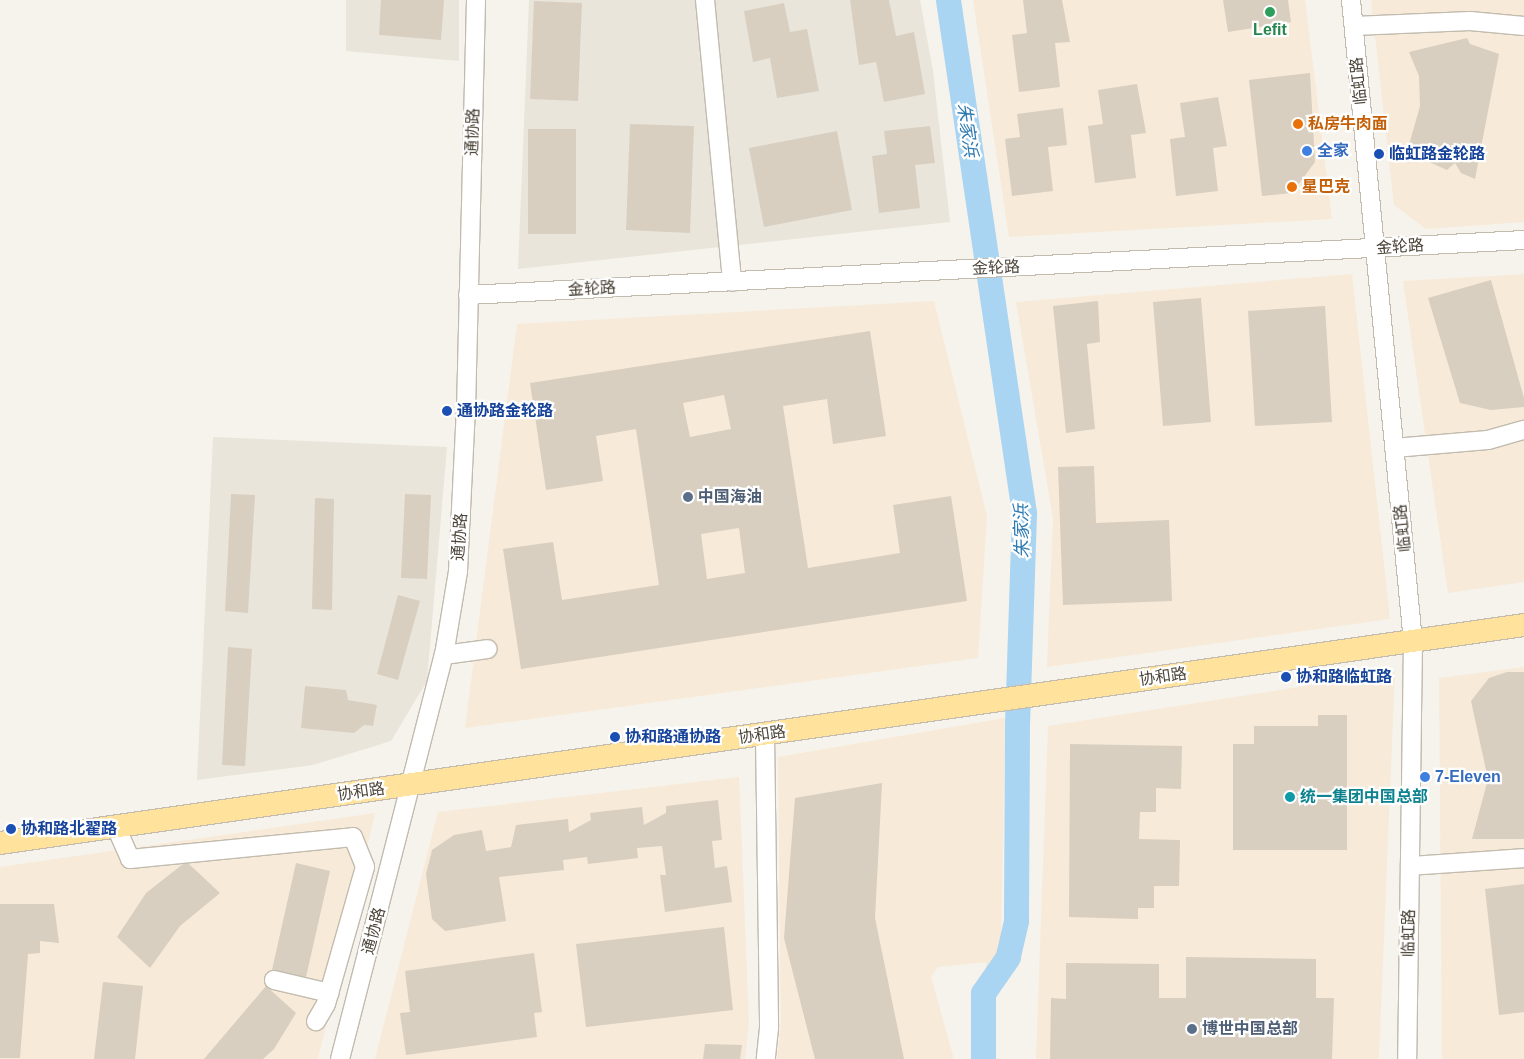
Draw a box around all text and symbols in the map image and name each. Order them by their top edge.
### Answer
marker: Lefit [1264,6,1276,18]
place label: Lefit [1253,20,1287,40]
street label: 临虹路 [1347,56,1371,106]
water label: 朱家浜 [953,102,981,158]
street label: 通协路 [463,108,483,156]
place label: 私房牛肉面 [1308,114,1388,134]
marker: 私房牛肉面 [1292,118,1304,130]
place label: 全家 [1317,141,1349,161]
place label: 临虹路金轮路 [1389,144,1485,164]
marker: 全家 [1301,145,1313,157]
marker: 临虹路金轮路 [1373,148,1385,160]
place label: 星巴克 [1302,177,1350,197]
marker: 星巴克 [1286,181,1298,193]
street label: 金轮路 [1375,236,1425,258]
street label: 金轮路 [972,257,1020,279]
street label: 金轮路 [568,278,616,300]
place label: 通协路金轮路 [457,401,553,421]
marker: 通协路金轮路 [441,405,453,417]
place label: 中国海油 [698,487,762,507]
marker: 中国海油 [682,491,694,503]
street label: 临虹路 [1391,503,1415,553]
water label: 朱家浜 [1011,504,1033,558]
street label: 通协路 [449,512,471,562]
street label: 协和路 [1138,664,1188,690]
place label: 协和路临虹路 [1296,667,1392,687]
marker: 协和路临虹路 [1280,671,1292,683]
street label: 协和路 [737,722,787,748]
place label: 协和路通协路 [625,727,721,747]
marker: 协和路通协路 [609,731,621,743]
place label: 7-Eleven [1435,767,1501,787]
marker: 7-Eleven [1419,771,1431,783]
street label: 协和路 [336,779,386,805]
place label: 统一集团中国总部 [1300,787,1428,807]
marker: 统一集团中国总部 [1284,791,1296,803]
place label: 协和路北翟路 [21,819,117,839]
marker: 协和路北翟路 [5,823,17,835]
street label: 通协路 [359,905,389,957]
street label: 临虹路 [1399,909,1419,957]
place label: 博世中国总部 [1202,1019,1298,1039]
marker: 博世中国总部 [1186,1023,1198,1035]

